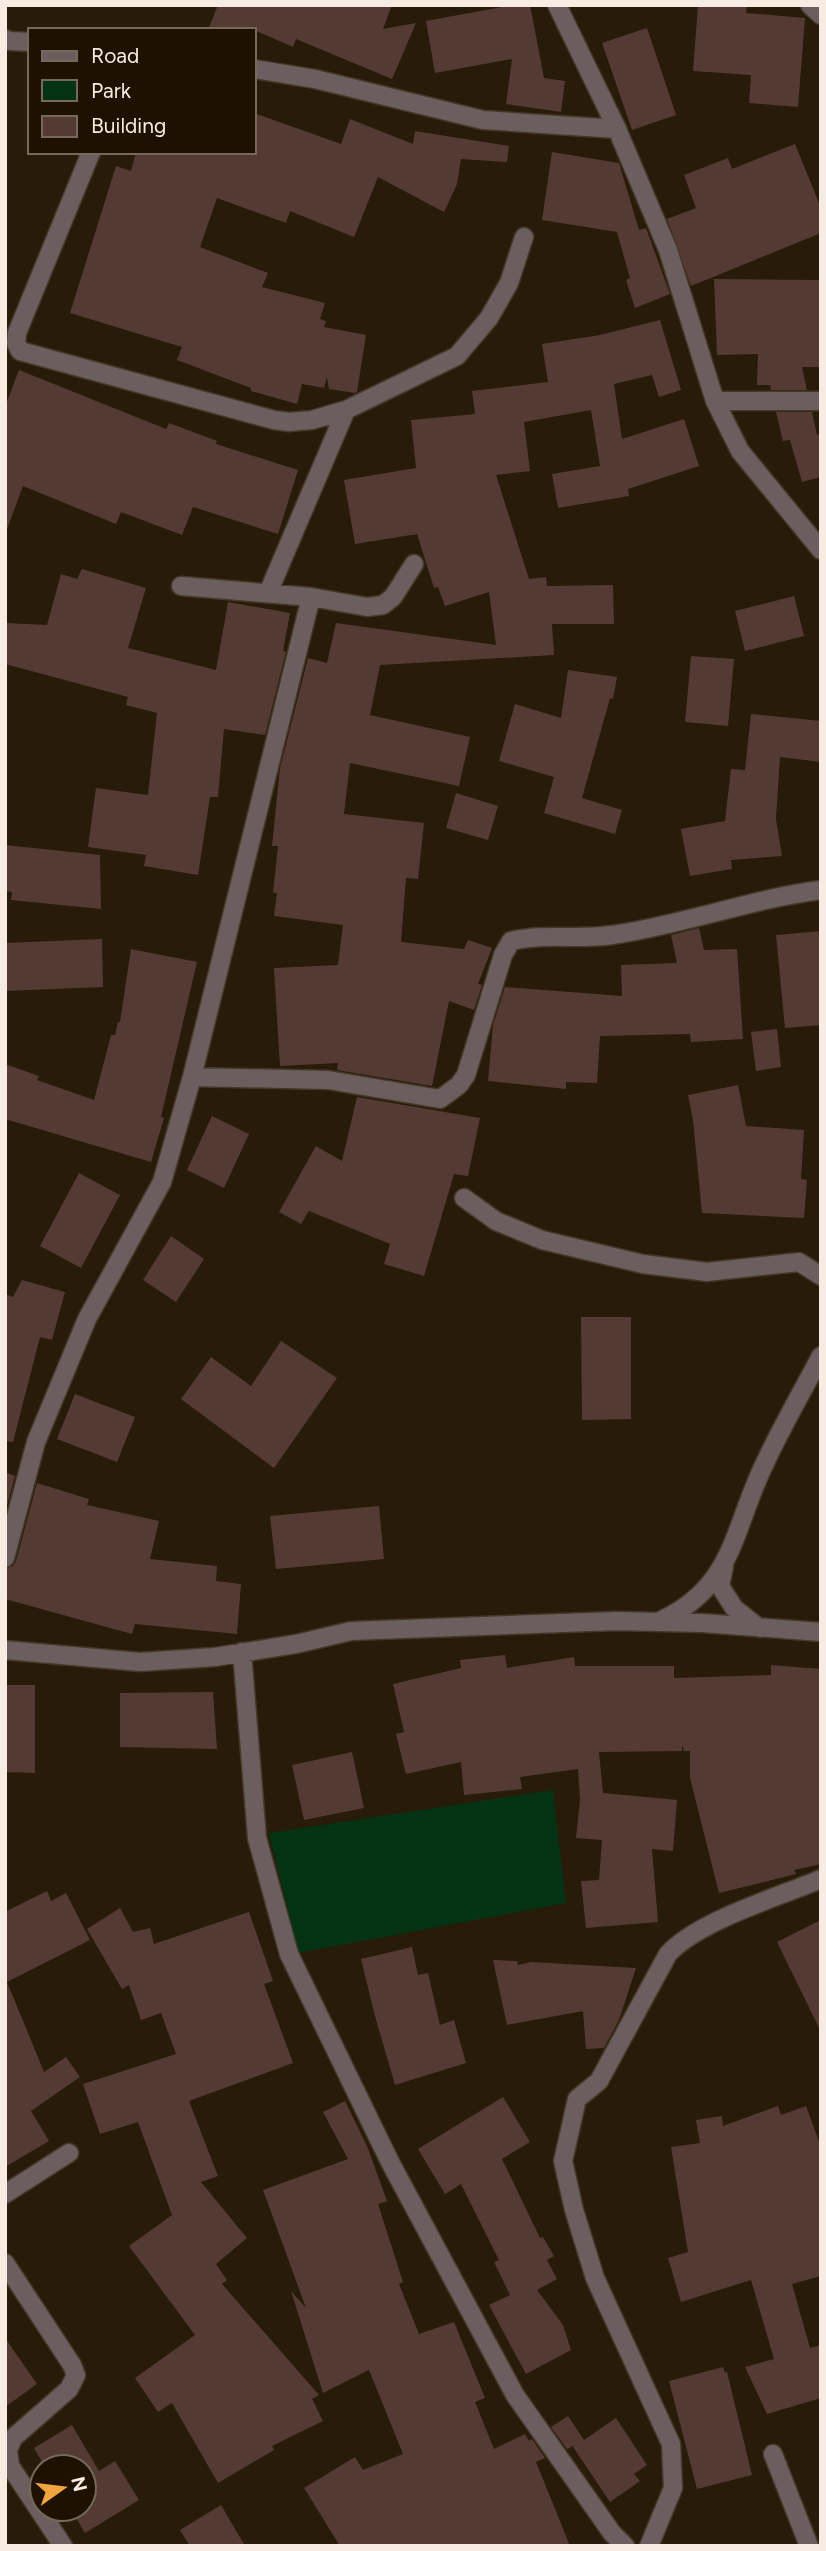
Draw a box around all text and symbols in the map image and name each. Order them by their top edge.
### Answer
legend [28,28,256,154]
text: Road [91,43,139,68]
text: Park [91,78,132,103]
text: Building [91,113,166,138]
north arrow [28,2453,98,2523]
text: N [66,2474,92,2494]

